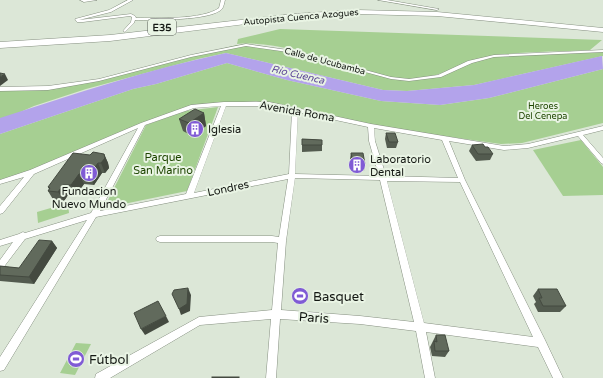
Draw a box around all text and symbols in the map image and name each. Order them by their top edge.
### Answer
street label: Autopista Cuenca Azogues [243,7,359,28]
road number: E35 [148,19,176,35]
street label: Calle de Ucubamba [283,45,366,78]
water label: Río Cuenca [270,63,326,87]
street label: Avenida Roma [258,98,335,124]
park label: Heroes Del Cenepa [519,101,567,122]
building icon: Iglesia [185,119,205,139]
place label: Iglesia [208,123,241,136]
park label: Parque San Marino [133,151,193,177]
place label: Laboratorio Dental [370,153,431,179]
building icon: Laboratorio Dental [347,155,367,175]
building icon: Fundacion Nuevo Mundo [79,163,99,183]
street label: Londres [206,178,250,199]
place label: Fundacion Nuevo Mundo [52,185,126,211]
sports icon: Basquet [290,286,310,306]
place label: Basquet [313,289,364,305]
street label: Paris [298,309,330,327]
sports icon: Fútbol [66,349,86,369]
place label: Fútbol [89,352,129,368]

